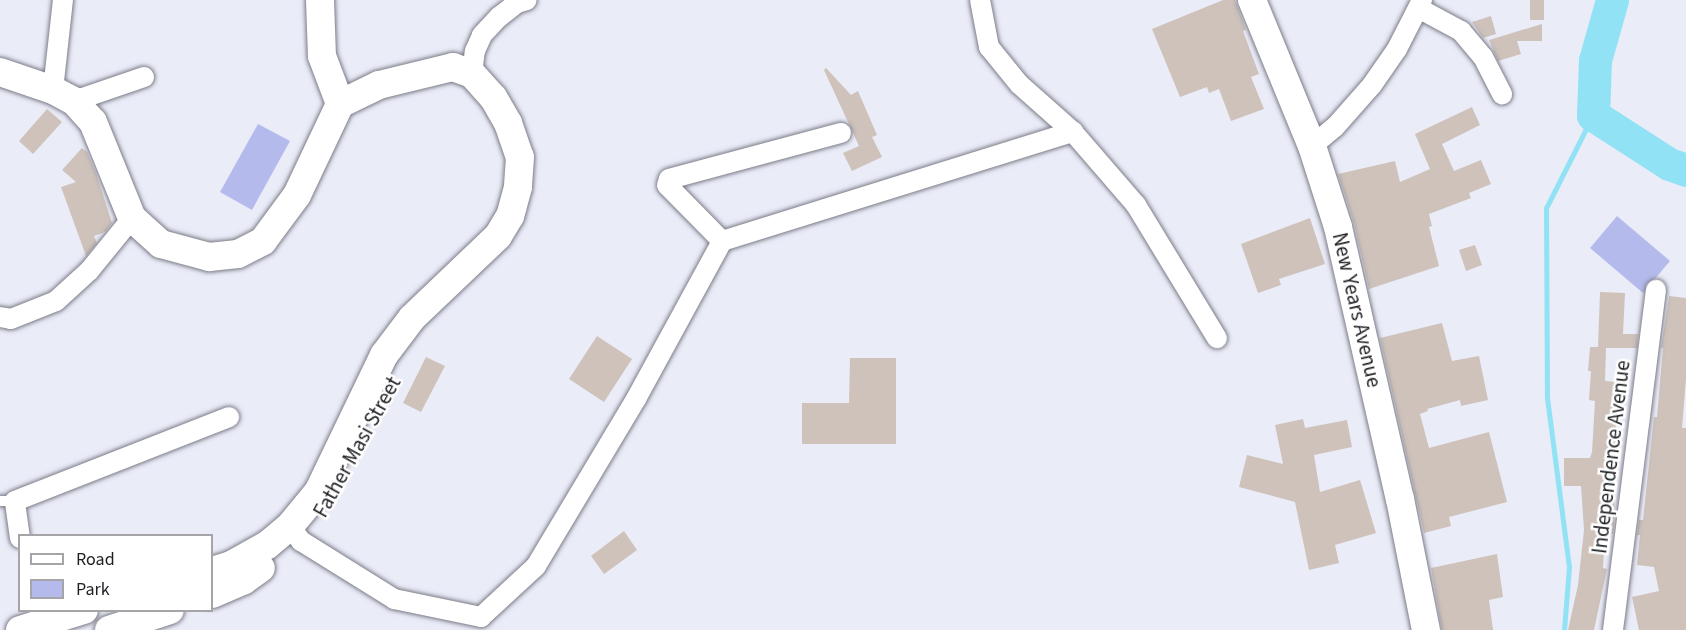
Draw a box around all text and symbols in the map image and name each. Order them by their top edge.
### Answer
street label: New Years Avenue [1327,230,1387,390]
street label: Independence Avenue [1587,359,1635,555]
street label: Father Masi Street [308,372,406,522]
legend [18,534,213,612]
text: Road [76,547,115,572]
text: Park [76,577,110,602]

